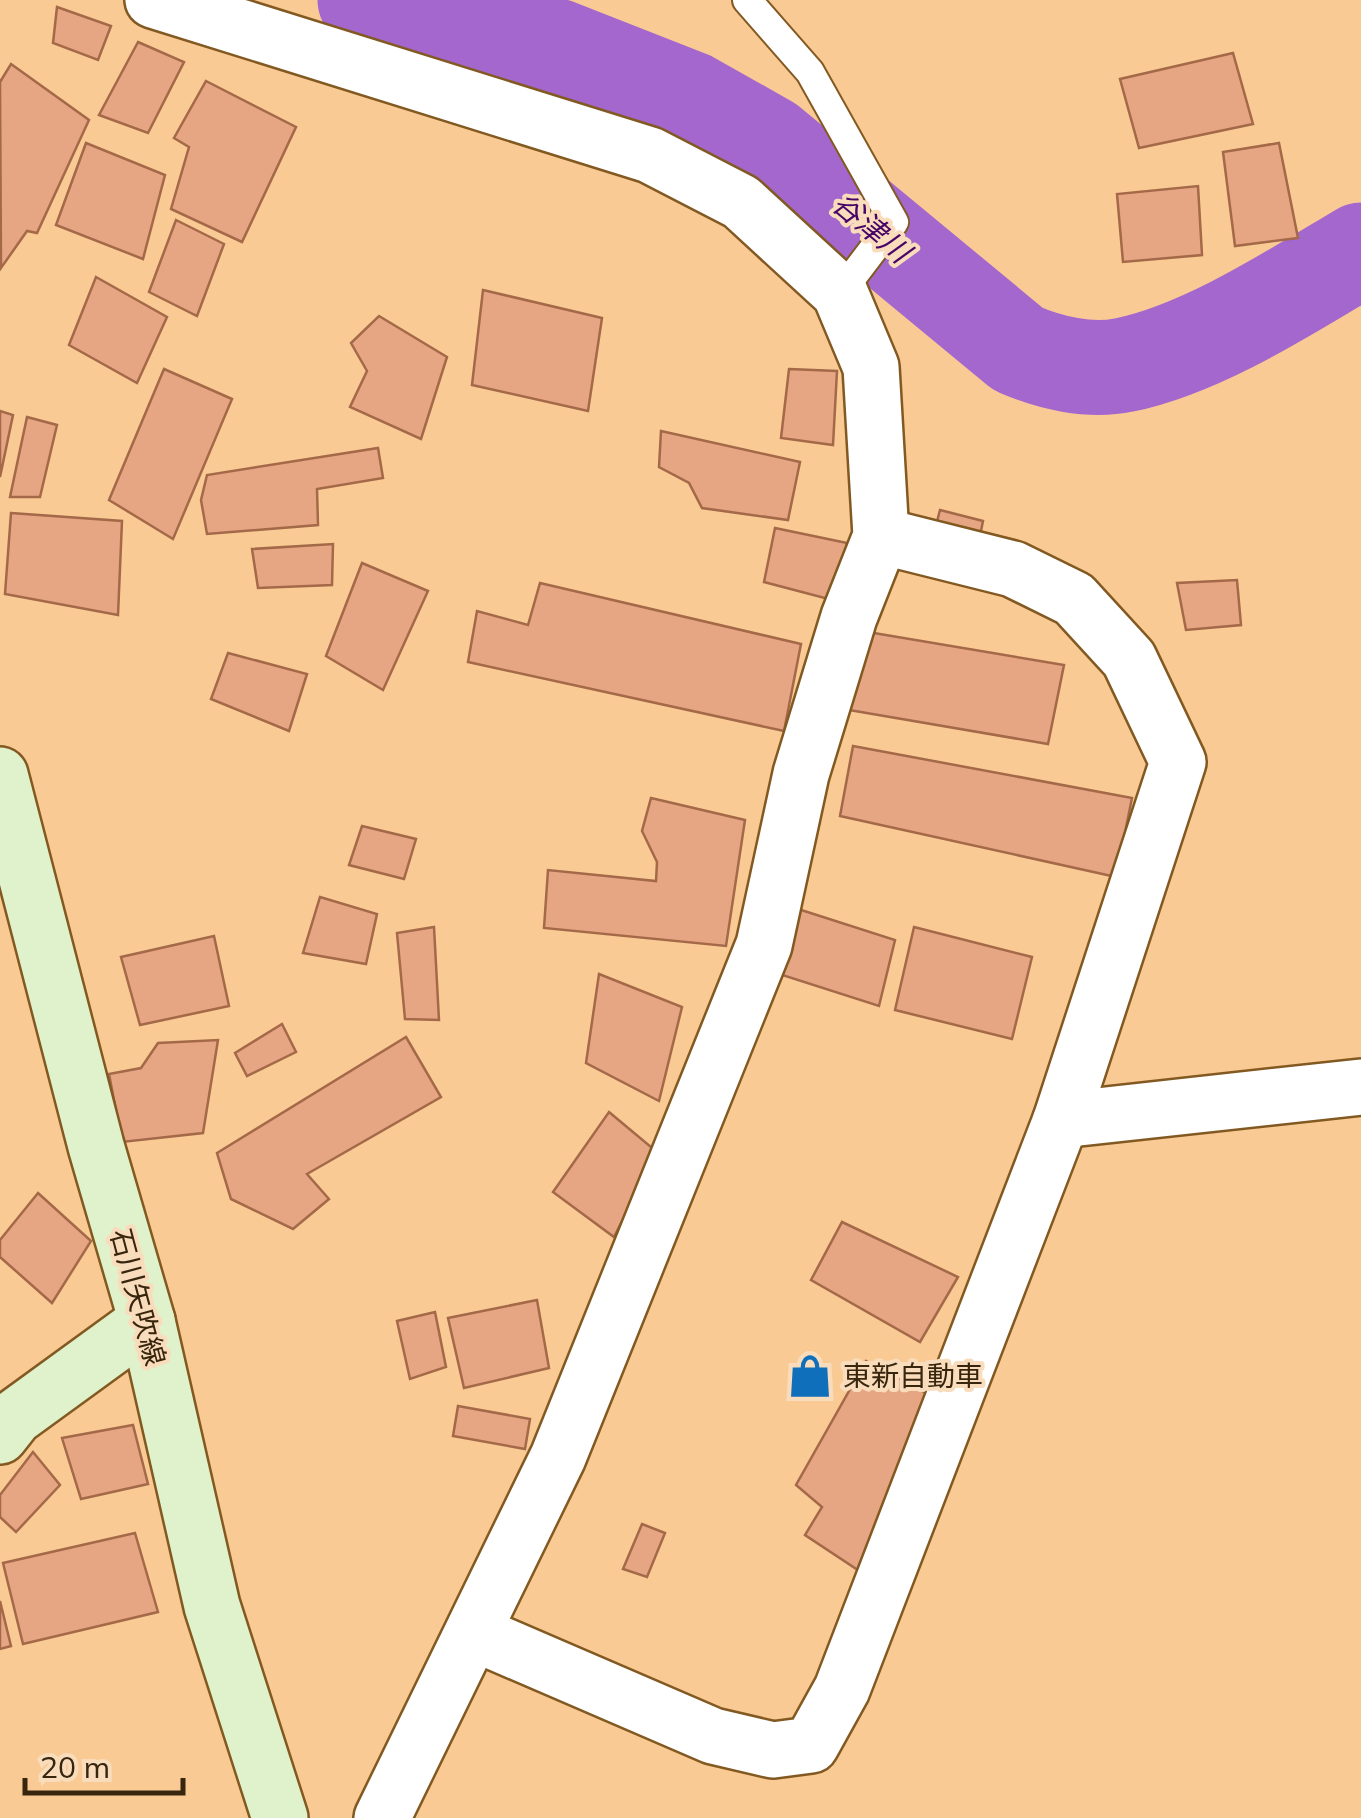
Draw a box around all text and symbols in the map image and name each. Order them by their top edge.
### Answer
water label: 谷津川 [825,184,921,273]
street label: 石川矢吹線 [103,1225,174,1369]
shop icon: 東新自動車 [786,1352,834,1400]
place label: 東新自動車 [843,1358,983,1393]
scale bar [25,1733,182,1795]
text: 20 m [40,1748,110,1786]

